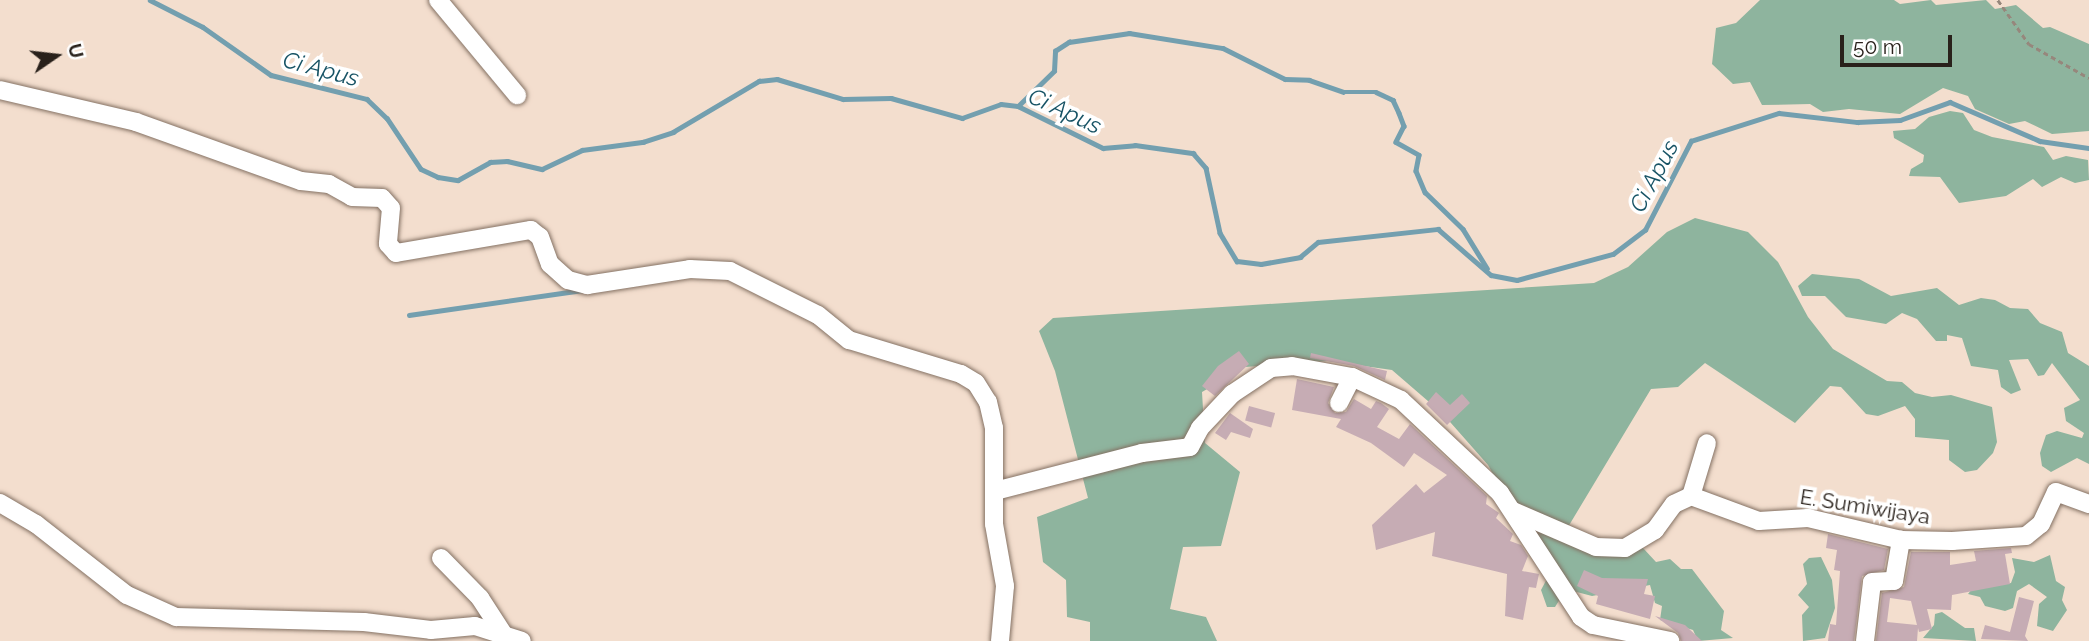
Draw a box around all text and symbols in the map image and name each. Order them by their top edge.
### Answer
north arrow [21,21,91,91]
scale bar [1844,21,1956,65]
text: 50 m [1853,34,1902,59]
text: U [64,41,89,60]
water label: Ci Apus [280,46,362,92]
water label: Ci Apus [1024,82,1106,140]
water label: Ci Apus [1623,135,1685,217]
street label: E. Sumiwijaya [1798,484,1932,530]

